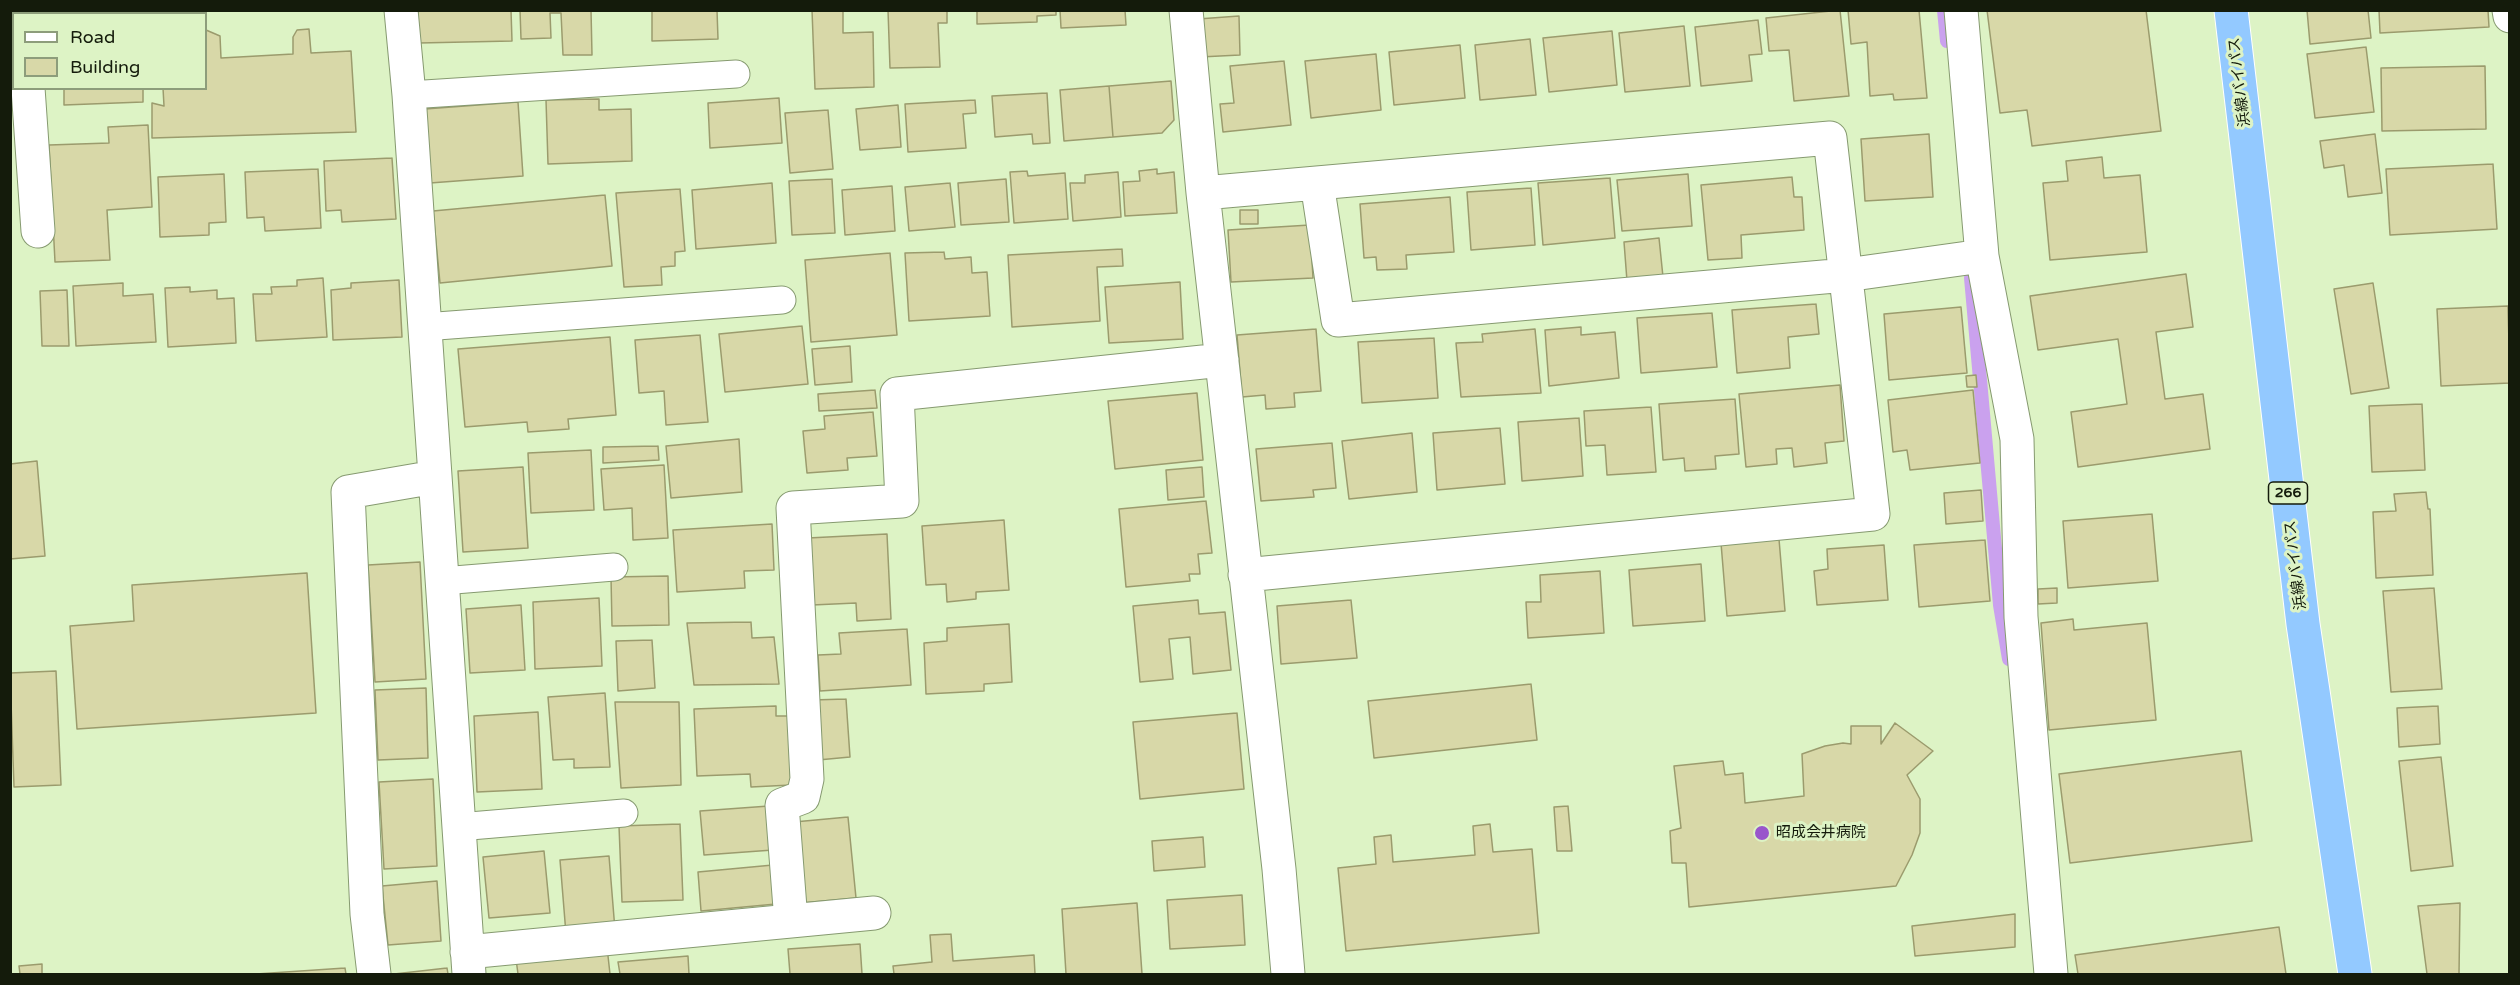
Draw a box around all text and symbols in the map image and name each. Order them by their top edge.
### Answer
legend [12,12,207,90]
text: Road [70,26,115,48]
street label: 浜線バイパス [2226,36,2254,128]
text: Building [70,56,140,78]
road number: 266 [2268,482,2308,504]
street label: 浜線バイパス [2282,519,2310,611]
marker: 昭成会井病院 [1753,824,1771,842]
place label: 昭成会井病院 [1776,824,1866,842]

